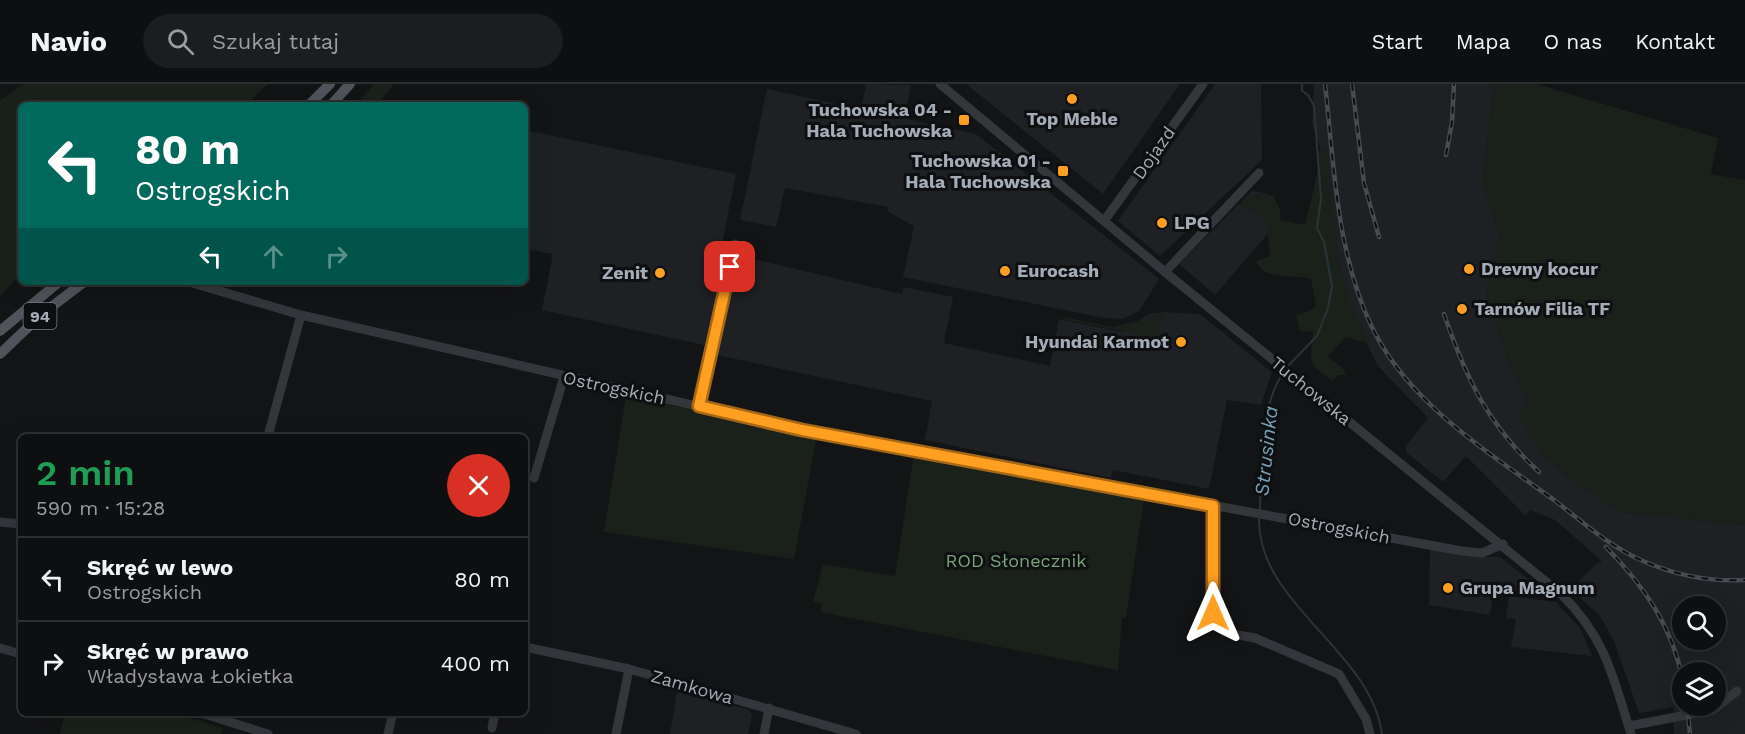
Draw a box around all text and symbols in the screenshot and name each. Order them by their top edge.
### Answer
search box [143,14,563,68]
text: Navio [30,25,107,58]
icon: search [164,25,197,58]
text: Szukaj tutaj [212,29,339,54]
text: Start [1372,29,1423,54]
text: Mapa [1456,29,1510,54]
text: O nas [1543,29,1602,54]
text: Kontakt [1635,29,1715,54]
marker: Top Meble [1065,92,1079,106]
place label: Tuchowska 04 - Hala Tuchowska [806,99,953,141]
place label: Top Meble [1026,108,1118,129]
marker: Tuchowska 04 - Hala Tuchowska [957,113,971,127]
street label: Dojazd [1128,122,1179,183]
text: 80 m [135,125,240,174]
icon: left [36,126,114,204]
place label: Tuchowska 01 - Hala Tuchowska [905,150,1052,192]
marker: Tuchowska 01 - Hala Tuchowska [1056,164,1070,178]
text: Ostrogskich [135,175,290,207]
place label: LPG [1174,212,1210,233]
marker: LPG [1155,216,1169,230]
icon: left [194,240,227,273]
icon: ahead [257,240,290,273]
icon: right [320,240,353,273]
pin [704,241,755,292]
icon: arrive [713,250,746,283]
place label: Drevny kocur [1481,258,1598,279]
place label: Eurocash [1017,260,1099,281]
place label: Zenit [602,262,648,283]
marker: Drevny kocur [1462,262,1476,276]
marker: Eurocash [998,264,1012,278]
marker: Zenit [653,266,667,280]
place label: Tarnów Filia TF [1474,298,1610,319]
marker: Tarnów Filia TF [1455,302,1469,316]
road number: 94 [24,303,57,329]
place label: Hyundai Karmot [1025,331,1169,352]
marker: Hyundai Karmot [1174,335,1188,349]
street label: Tuchowska [1267,352,1356,429]
street label: Ostrogskich [561,366,667,409]
water label: Strusinka [1249,405,1283,497]
text: 2 min [36,452,135,494]
button: close [447,454,510,517]
text: 590 m · 15:28 [36,496,165,520]
street label: Ostrogskich [1286,507,1392,548]
park label: ROD Słonecznik [946,550,1086,571]
text: Skręć w lewo [87,555,233,580]
icon: left [36,563,69,596]
text: 80 m [454,567,510,592]
place label: Grupa Magnum [1460,577,1595,598]
text: Ostrogskich [87,580,202,604]
position arrow [1181,581,1245,645]
marker: Grupa Magnum [1441,581,1455,595]
map controls [1672,596,1726,716]
button: search [1672,596,1726,650]
text: Skręć w prawo [87,639,249,664]
icon: right [36,647,69,680]
text: 400 m [441,651,510,676]
button: layers [1672,662,1726,716]
text: Władysława Łokietka [87,664,293,688]
street label: Zamkowa [649,665,735,708]

